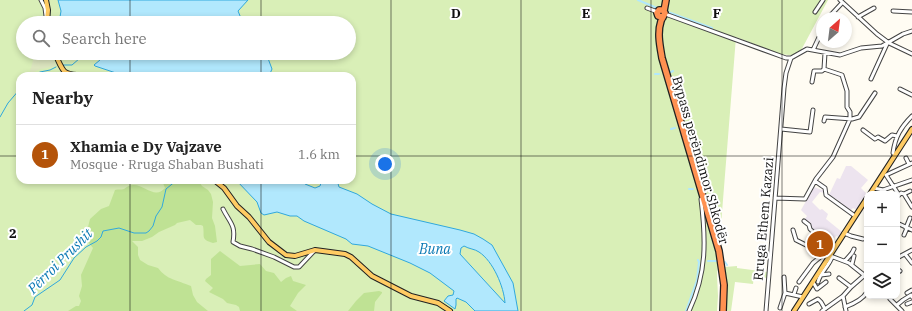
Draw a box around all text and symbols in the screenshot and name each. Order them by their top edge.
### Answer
text: D [451,5,461,22]
text: E [582,5,590,22]
text: F [713,5,721,22]
north arrow [816,12,852,48]
search box [16,16,356,60]
icon: search [30,27,52,49]
text: Search here [62,29,147,48]
street label: Bypass perëndimor Shkodër [668,74,733,246]
text: Nearby [32,87,93,109]
text: Xhamia e Dy Vajzave [70,137,222,156]
text: 1 [41,146,49,163]
text: 1.6 km [298,146,340,163]
your location [375,154,395,174]
text: Mosque · Rruga Shaban Bushati [70,156,264,173]
street label: Rruga Ethem Kazazi [750,157,777,281]
map controls [864,191,900,299]
button: + [864,191,900,227]
water label: Përroi Prushit [23,224,97,298]
text: 2 [9,225,17,242]
button: − [864,227,900,263]
pin: 1 [807,229,833,259]
water label: Buna [418,240,451,258]
button: layers [864,263,900,299]

